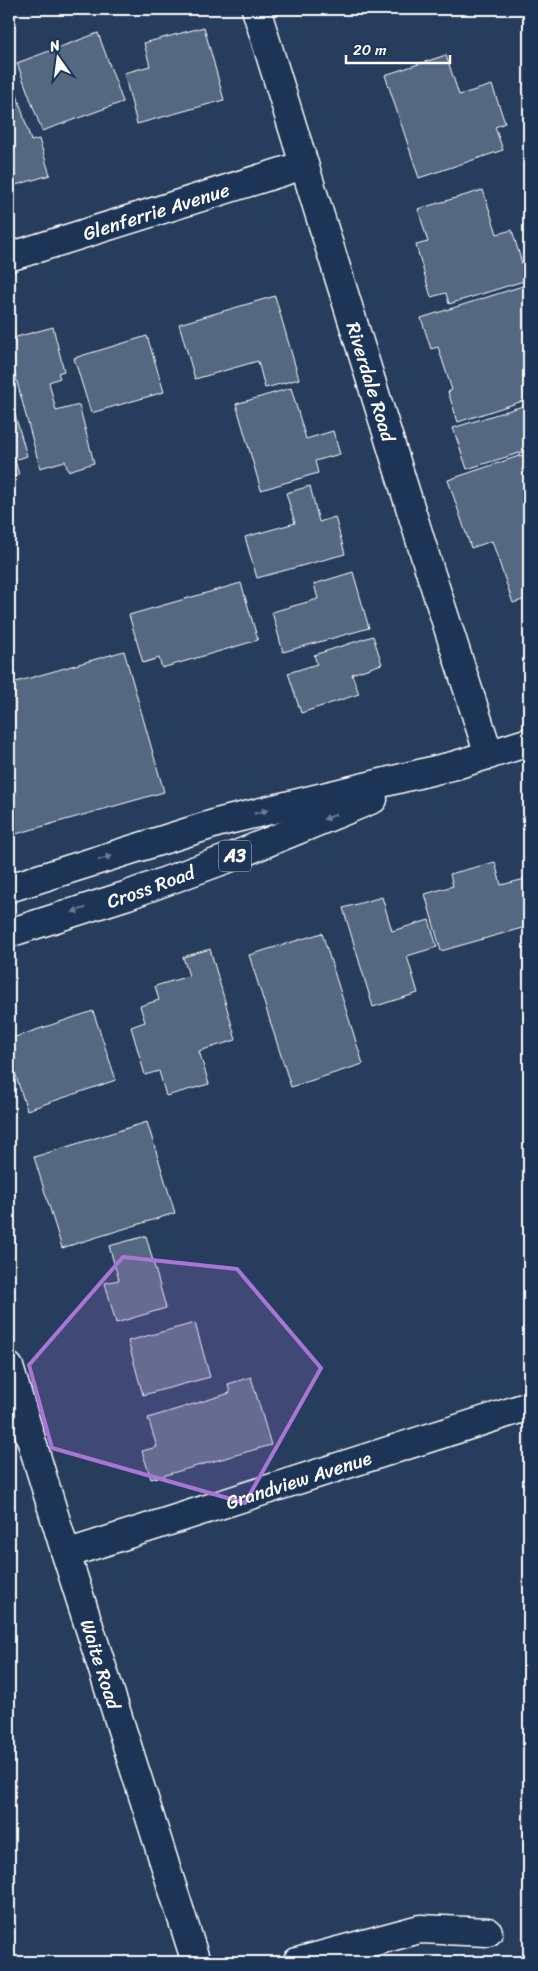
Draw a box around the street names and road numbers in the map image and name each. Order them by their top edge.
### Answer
street label: Glenferrie Avenue [78,173,234,250]
street label: Riverdale Road [337,318,406,446]
road number: A3 [219,840,251,871]
street label: Cross Road [102,855,201,917]
street label: Grandview Avenue [221,1441,376,1518]
street label: Waite Road [71,1615,131,1714]

